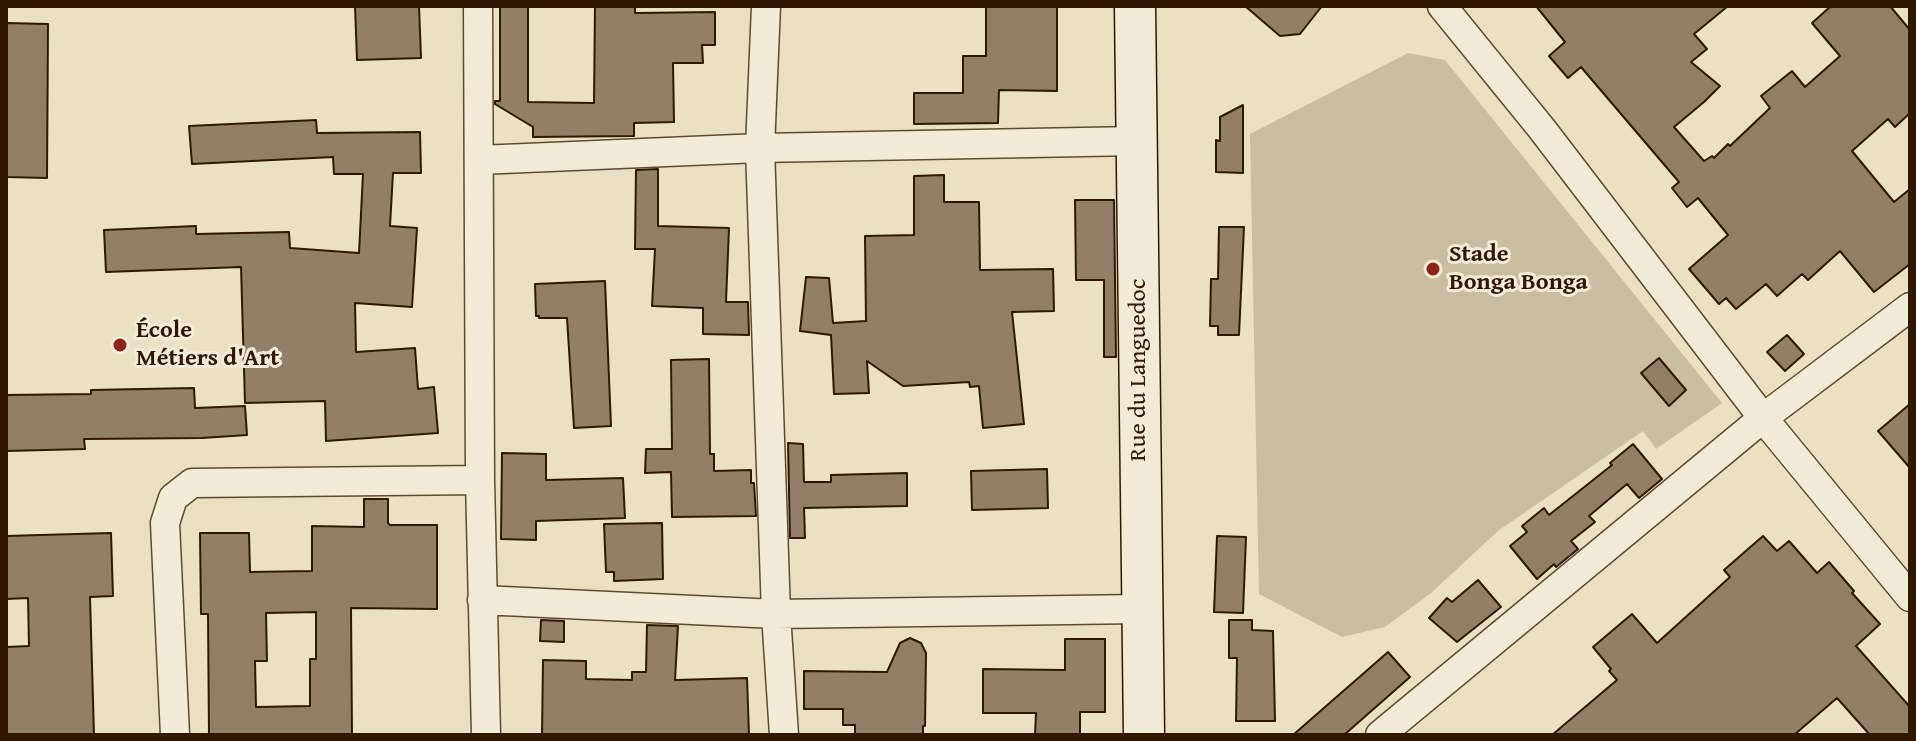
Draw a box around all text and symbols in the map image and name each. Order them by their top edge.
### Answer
place label: Stade Bonga Bonga [1449,241,1588,297]
marker: Stade Bonga Bonga [1424,260,1442,278]
street label: Rue du Languedoc [1125,279,1153,461]
place label: École Métiers d'Art [136,317,279,373]
marker: École Métiers d'Art [111,336,129,354]

